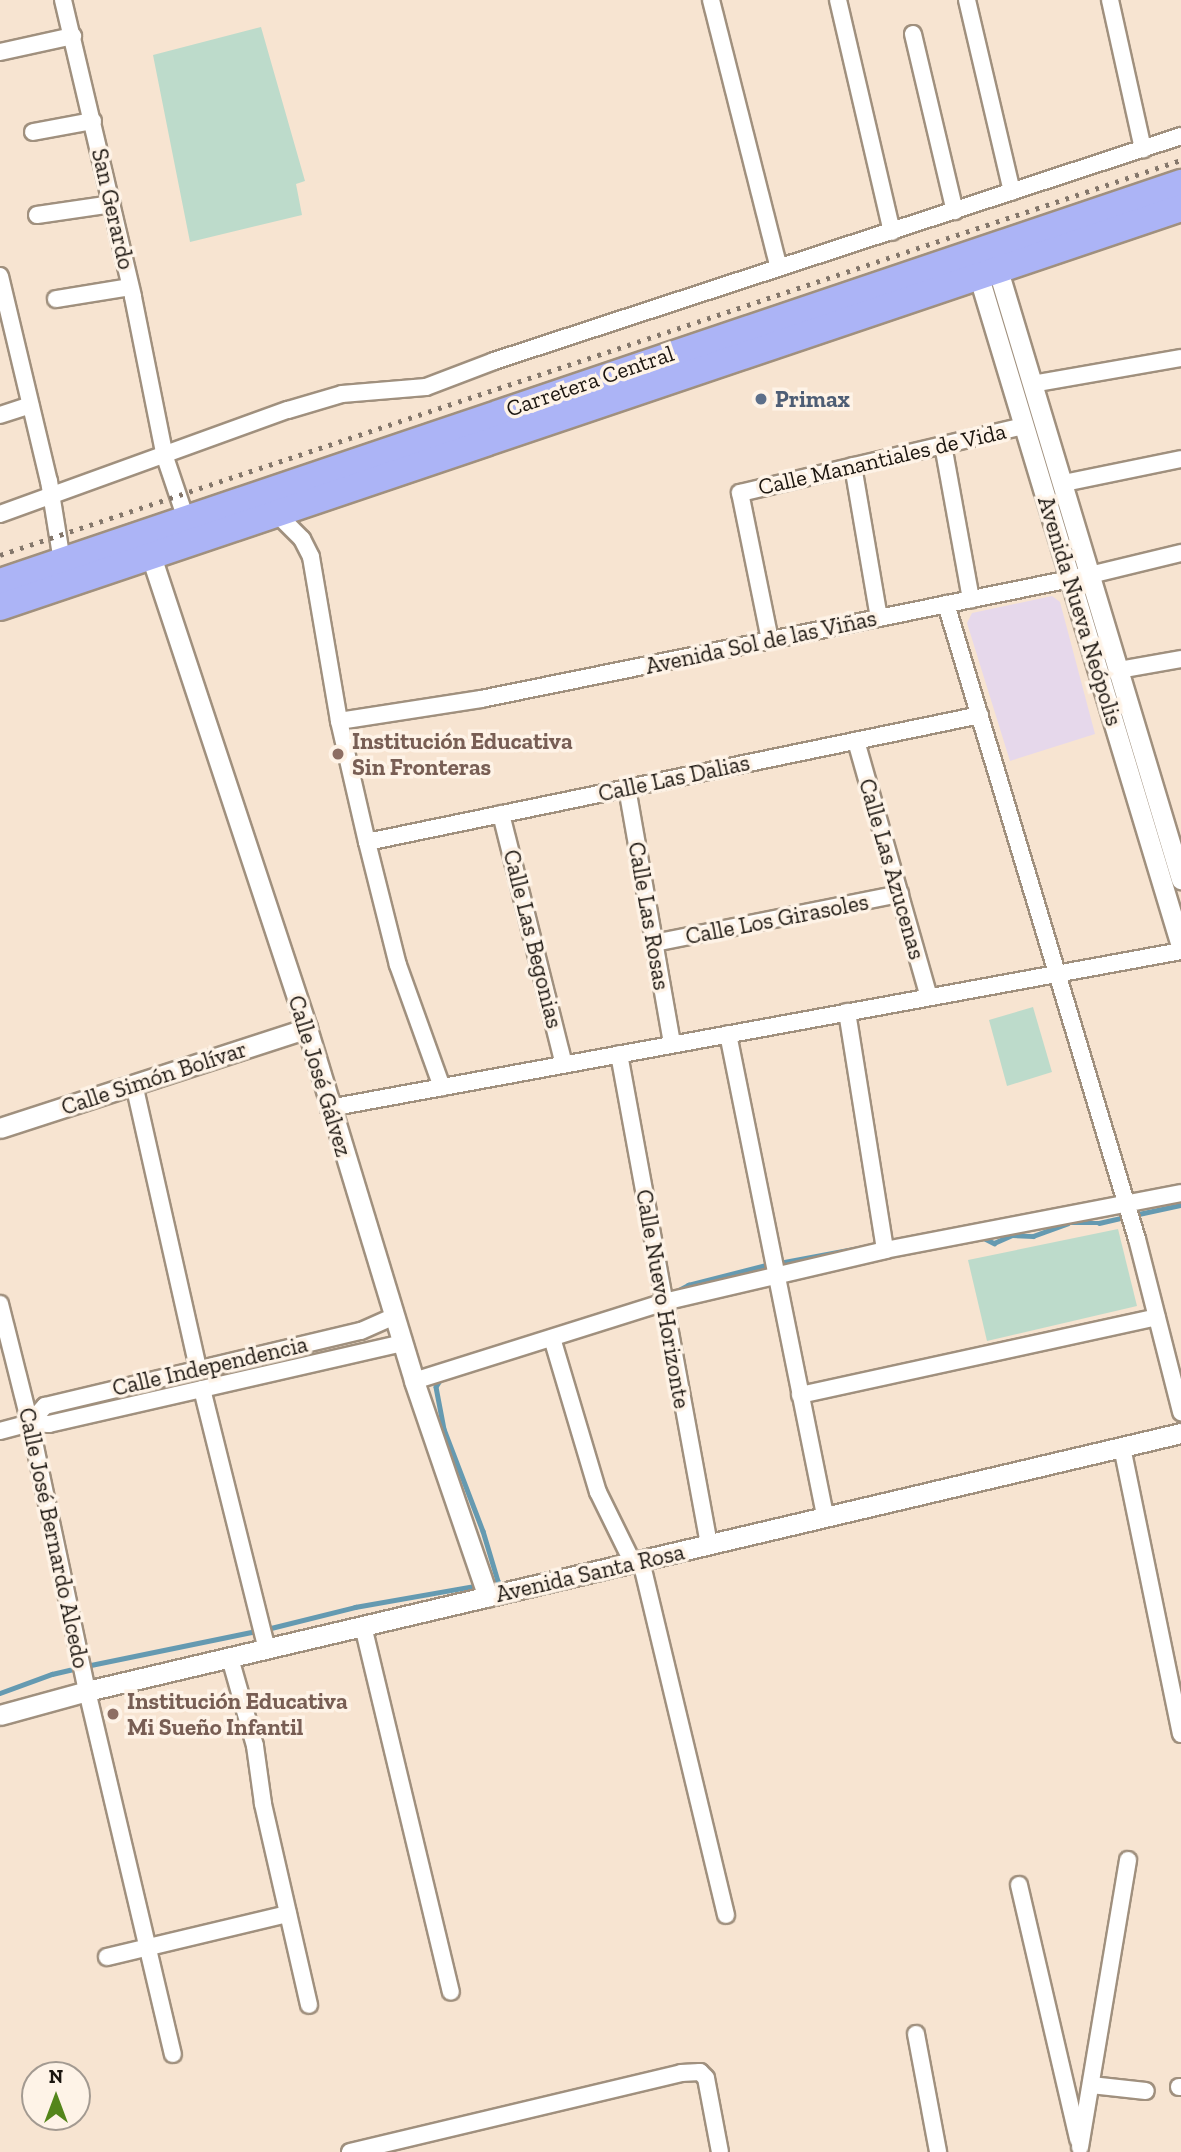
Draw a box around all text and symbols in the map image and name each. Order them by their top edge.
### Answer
street label: San Gerardo [86,146,140,272]
street label: Carretera Central [502,339,678,423]
place label: Primax [775,385,850,413]
marker: Primax [753,391,769,407]
street label: Calle Manantiales de Vida [755,417,1009,501]
street label: Avenida Nueva Neópolis [1032,493,1128,729]
street label: Avenida Sol de las Viñas [643,604,879,680]
place label: Institución Educativa Sin Fronteras [352,727,573,781]
marker: Institución Educativa Sin Fronteras [330,746,346,762]
street label: Calle Las Dalias [596,748,752,808]
street label: Calle Las Azucenas [853,775,931,963]
street label: Calle Las Rosas [622,840,676,992]
street label: Calle Las Begonias [497,847,569,1031]
street label: Calle Los Girasoles [683,888,871,950]
street label: Calle José Gálvez [282,992,358,1160]
street label: Calle Simón Bolívar [58,1035,250,1121]
street label: Calle Nuevo Horizonte [630,1187,696,1411]
street label: Calle Independencia [110,1330,310,1402]
street label: Calle José Bernardo Alcedo [13,1405,95,1671]
street label: Avenida Santa Rosa [493,1538,687,1608]
place label: Institución Educativa Mi Sueño Infantil [127,1687,348,1741]
marker: Institución Educativa Mi Sueño Infantil [105,1706,121,1722]
north arrow [21,2061,91,2131]
text: N [49,2065,63,2088]

